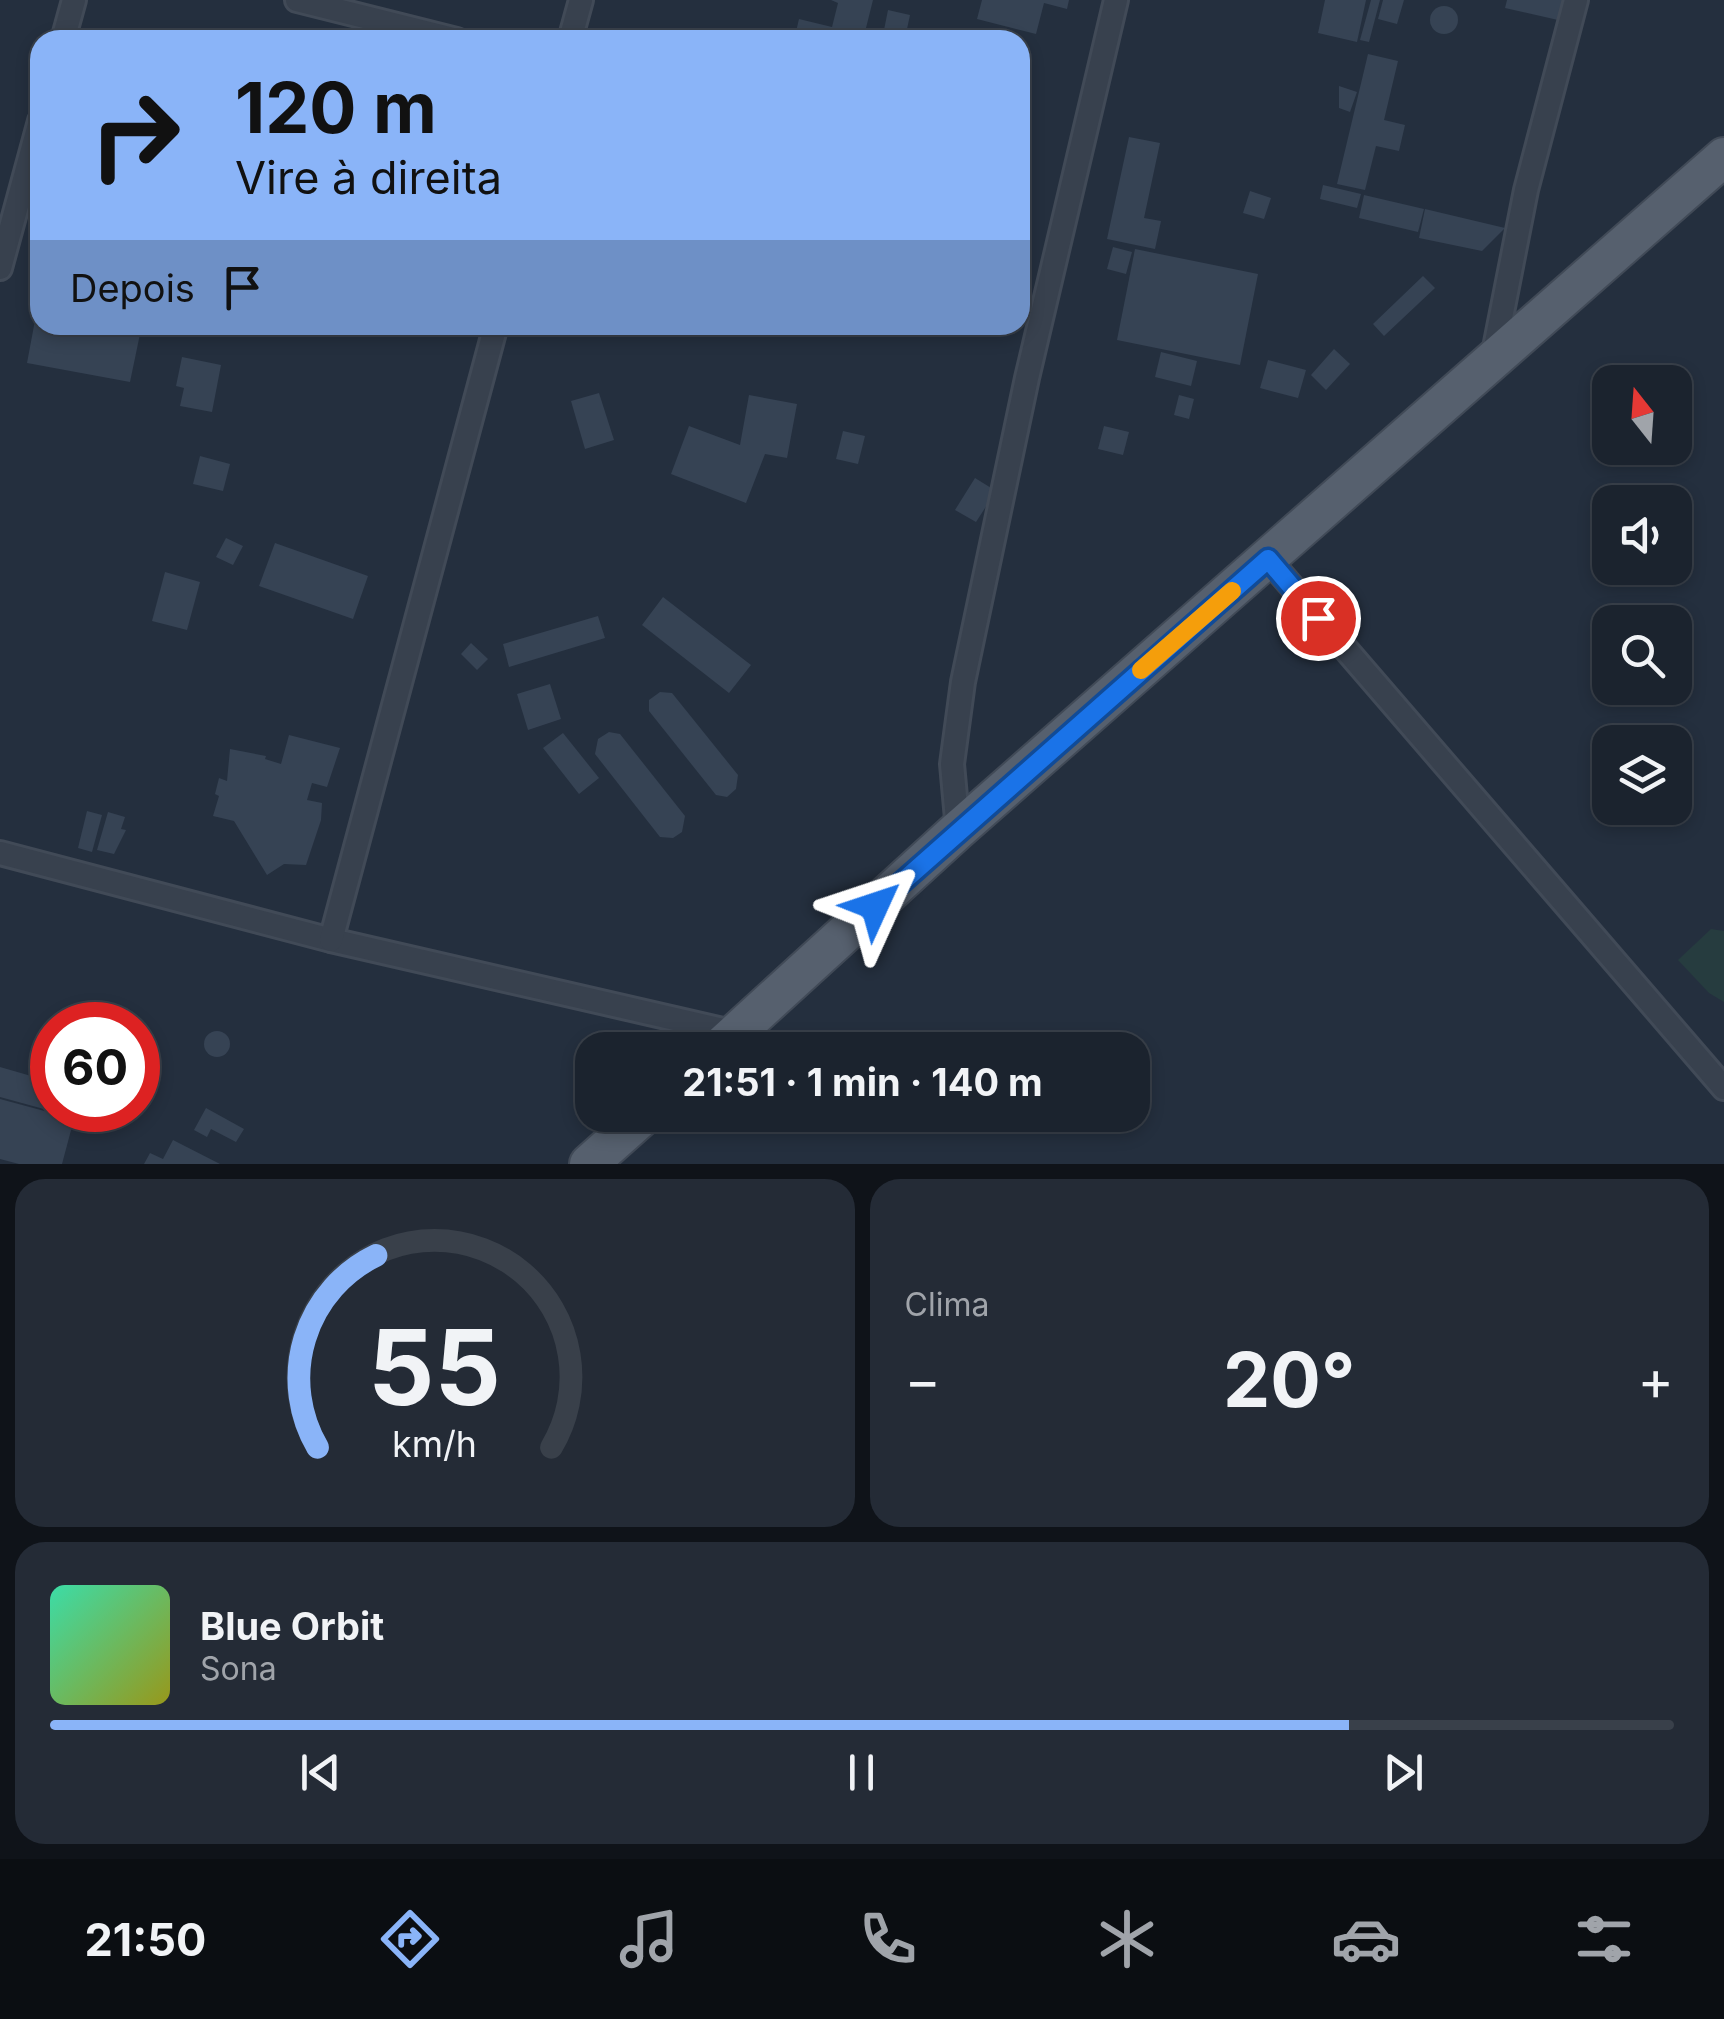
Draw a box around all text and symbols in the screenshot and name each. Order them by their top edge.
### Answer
text: 120 m [235,65,437,150]
icon: right [70,70,200,200]
text: Vire à direita [235,150,502,205]
icon: arrive [215,260,270,315]
text: Depois [70,265,195,311]
north arrow [1592,365,1692,465]
map controls [1592,365,1692,825]
button: sound [1592,485,1692,585]
pin [1276,576,1361,661]
icon: arrive [1291,591,1346,646]
button: search [1592,605,1692,705]
button: layers [1592,725,1692,825]
position arrow [823,854,927,958]
speed limit sign: 60 [30,1002,160,1132]
text: 21:51 · 1 min · 140 m [682,1059,1043,1105]
text: Clima [905,1285,989,1324]
text: 55 [368,1304,501,1430]
text: 20° [1223,1334,1355,1425]
text: − [905,1347,941,1413]
text: + [1638,1347,1674,1413]
text: km/h [392,1422,477,1466]
text: Blue Orbit [200,1603,384,1649]
text: Sona [200,1649,277,1688]
icon: previous [293,1745,348,1800]
icon: pause [834,1745,889,1800]
icon: next [1376,1745,1431,1800]
icon: directions [375,1904,445,1974]
icon: music [614,1904,684,1974]
icon: phone [853,1904,923,1974]
icon: climate [1092,1904,1162,1974]
icon: car [1331,1904,1401,1974]
icon: filters [1569,1904,1639,1974]
text: 21:50 [84,1912,206,1967]

